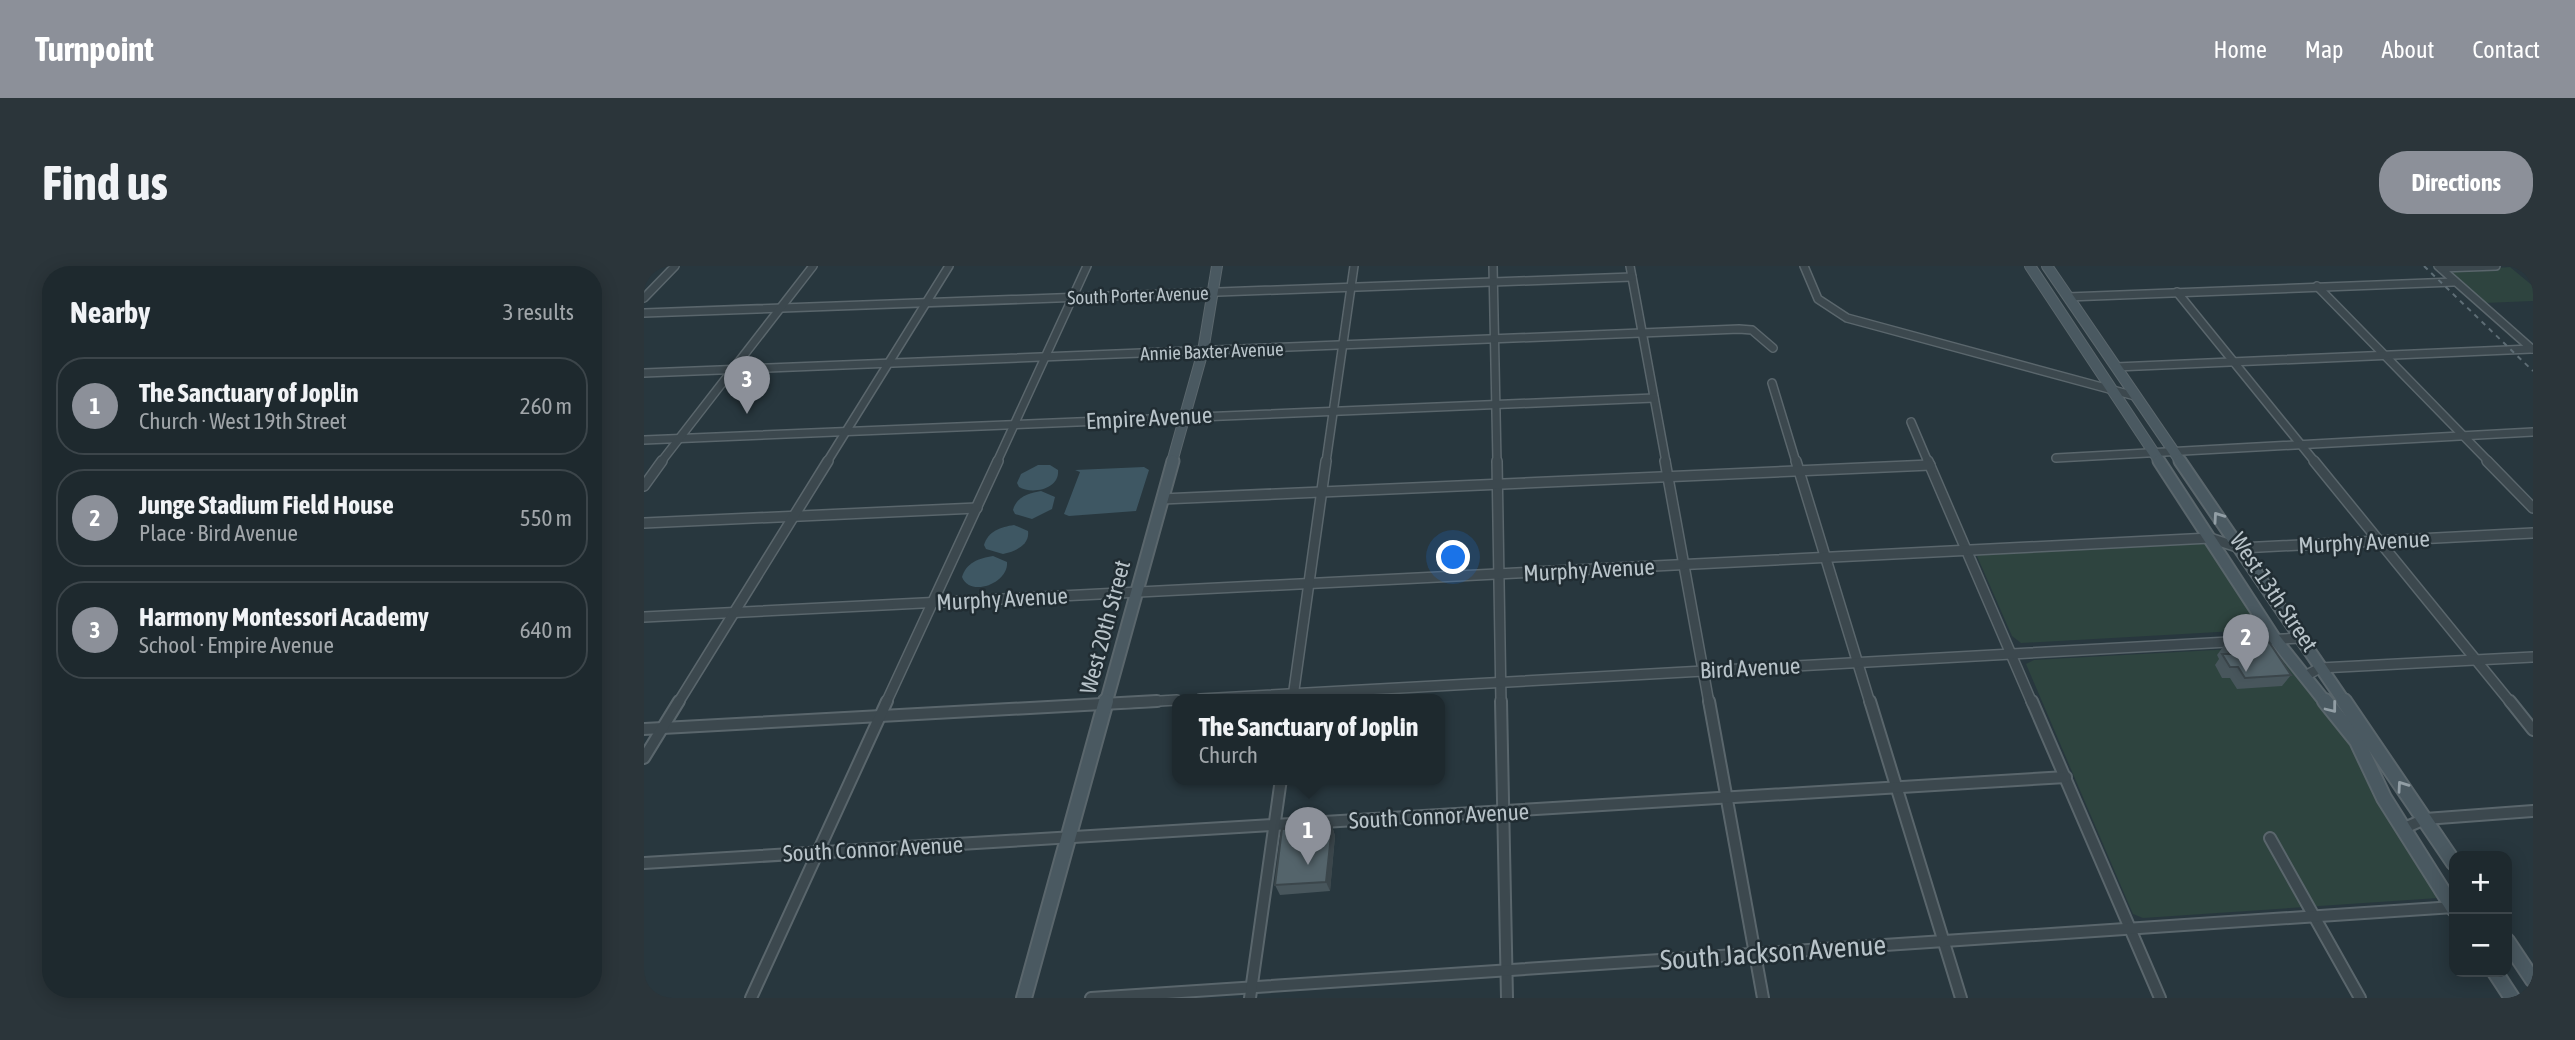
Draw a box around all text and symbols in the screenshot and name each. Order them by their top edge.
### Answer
text: Turnpoint [35,30,154,68]
text: Home [2213,36,2267,63]
text: Map [2305,36,2343,63]
text: About [2381,36,2434,63]
text: Contact [2472,36,2540,63]
button: Directions [2379,151,2533,214]
text: Find us [42,154,168,210]
street label: South Porter Avenue [1067,282,1209,308]
text: Nearby [70,295,150,329]
text: 3 results [503,299,574,325]
street label: Annie Baxter Avenue [1140,338,1284,364]
pin: 3 [724,356,770,414]
text: The Sanctuary of Joplin [139,378,359,408]
text: 1 [90,393,100,419]
text: 260 m [520,393,572,419]
street label: Empire Avenue [1085,402,1213,434]
text: Church · West 19th Street [139,408,347,434]
text: Junge Stadium Field House [139,490,394,520]
text: 2 [90,505,100,531]
text: 550 m [520,505,572,531]
one-way arrow [2214,512,2227,525]
text: Place · Bird Avenue [139,520,298,546]
street label: Murphy Avenue [2298,526,2430,558]
street label: West 13th Street [2225,528,2323,656]
your location [1436,540,1470,574]
street label: Murphy Avenue [1523,554,1655,586]
street label: West 20th Street [1075,557,1135,697]
street label: Murphy Avenue [936,583,1068,615]
text: Harmony Montessori Academy [139,602,429,632]
pin: 2 [2223,614,2269,672]
text: 3 [90,617,100,643]
text: 640 m [520,617,572,643]
text: School · Empire Avenue [139,632,334,658]
street label: Bird Avenue [1699,652,1801,684]
popup [1172,694,1445,785]
one-way arrow [2323,700,2336,712]
text: The Sanctuary of Joplin [1199,712,1418,742]
text: Church [1199,742,1258,768]
one-way arrow [2398,781,2410,794]
street label: South Connor Avenue [1348,798,1530,834]
pin: 1 [1285,807,1331,865]
street label: South Connor Avenue [782,831,964,867]
map controls [2449,851,2512,977]
button: + [2449,851,2512,914]
button: − [2449,914,2512,977]
street label: South Jackson Avenue [1659,928,1887,976]

